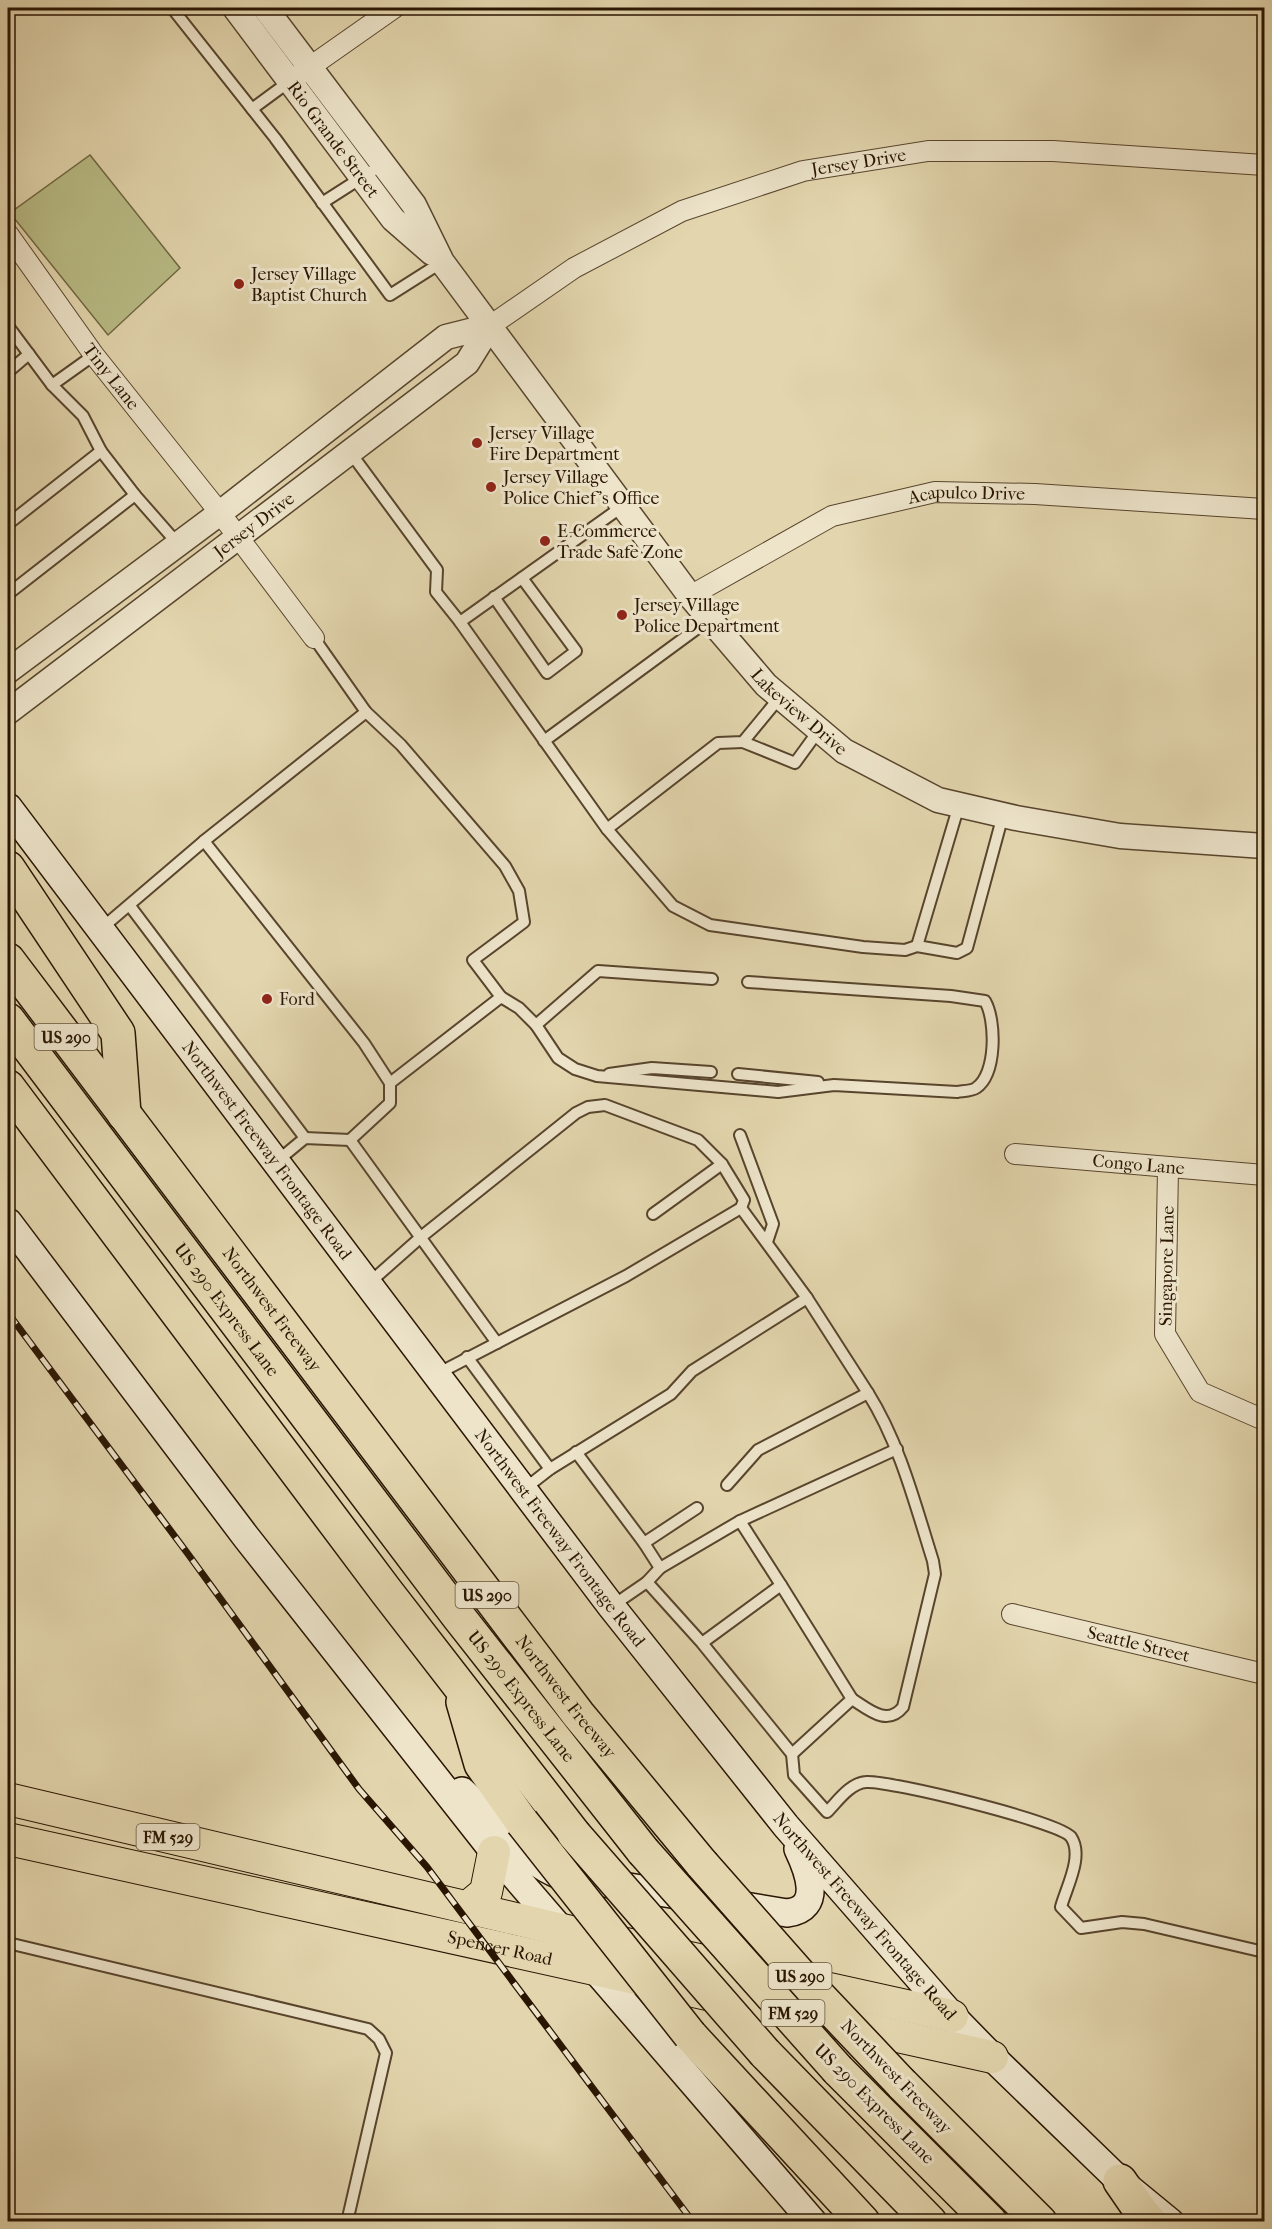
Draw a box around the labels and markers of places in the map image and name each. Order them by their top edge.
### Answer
place label: Jersey Village Baptist Church [249,264,367,306]
marker: Jersey Village Baptist Church [232,277,246,291]
place label: Jersey Village Fire Department [487,423,620,465]
marker: Jersey Village Fire Department [470,436,484,450]
place label: Jersey Village Police Chief's Office [501,467,659,509]
marker: Jersey Village Police Chief's Office [484,480,498,494]
place label: E-Commerce Trade Safe Zone [557,521,683,563]
marker: E-Commerce Trade Safe Zone [538,534,552,548]
place label: Jersey Village Police Department [632,595,780,637]
marker: Jersey Village Police Department [615,608,629,622]
place label: Ford [279,989,315,1010]
marker: Ford [260,992,274,1006]

